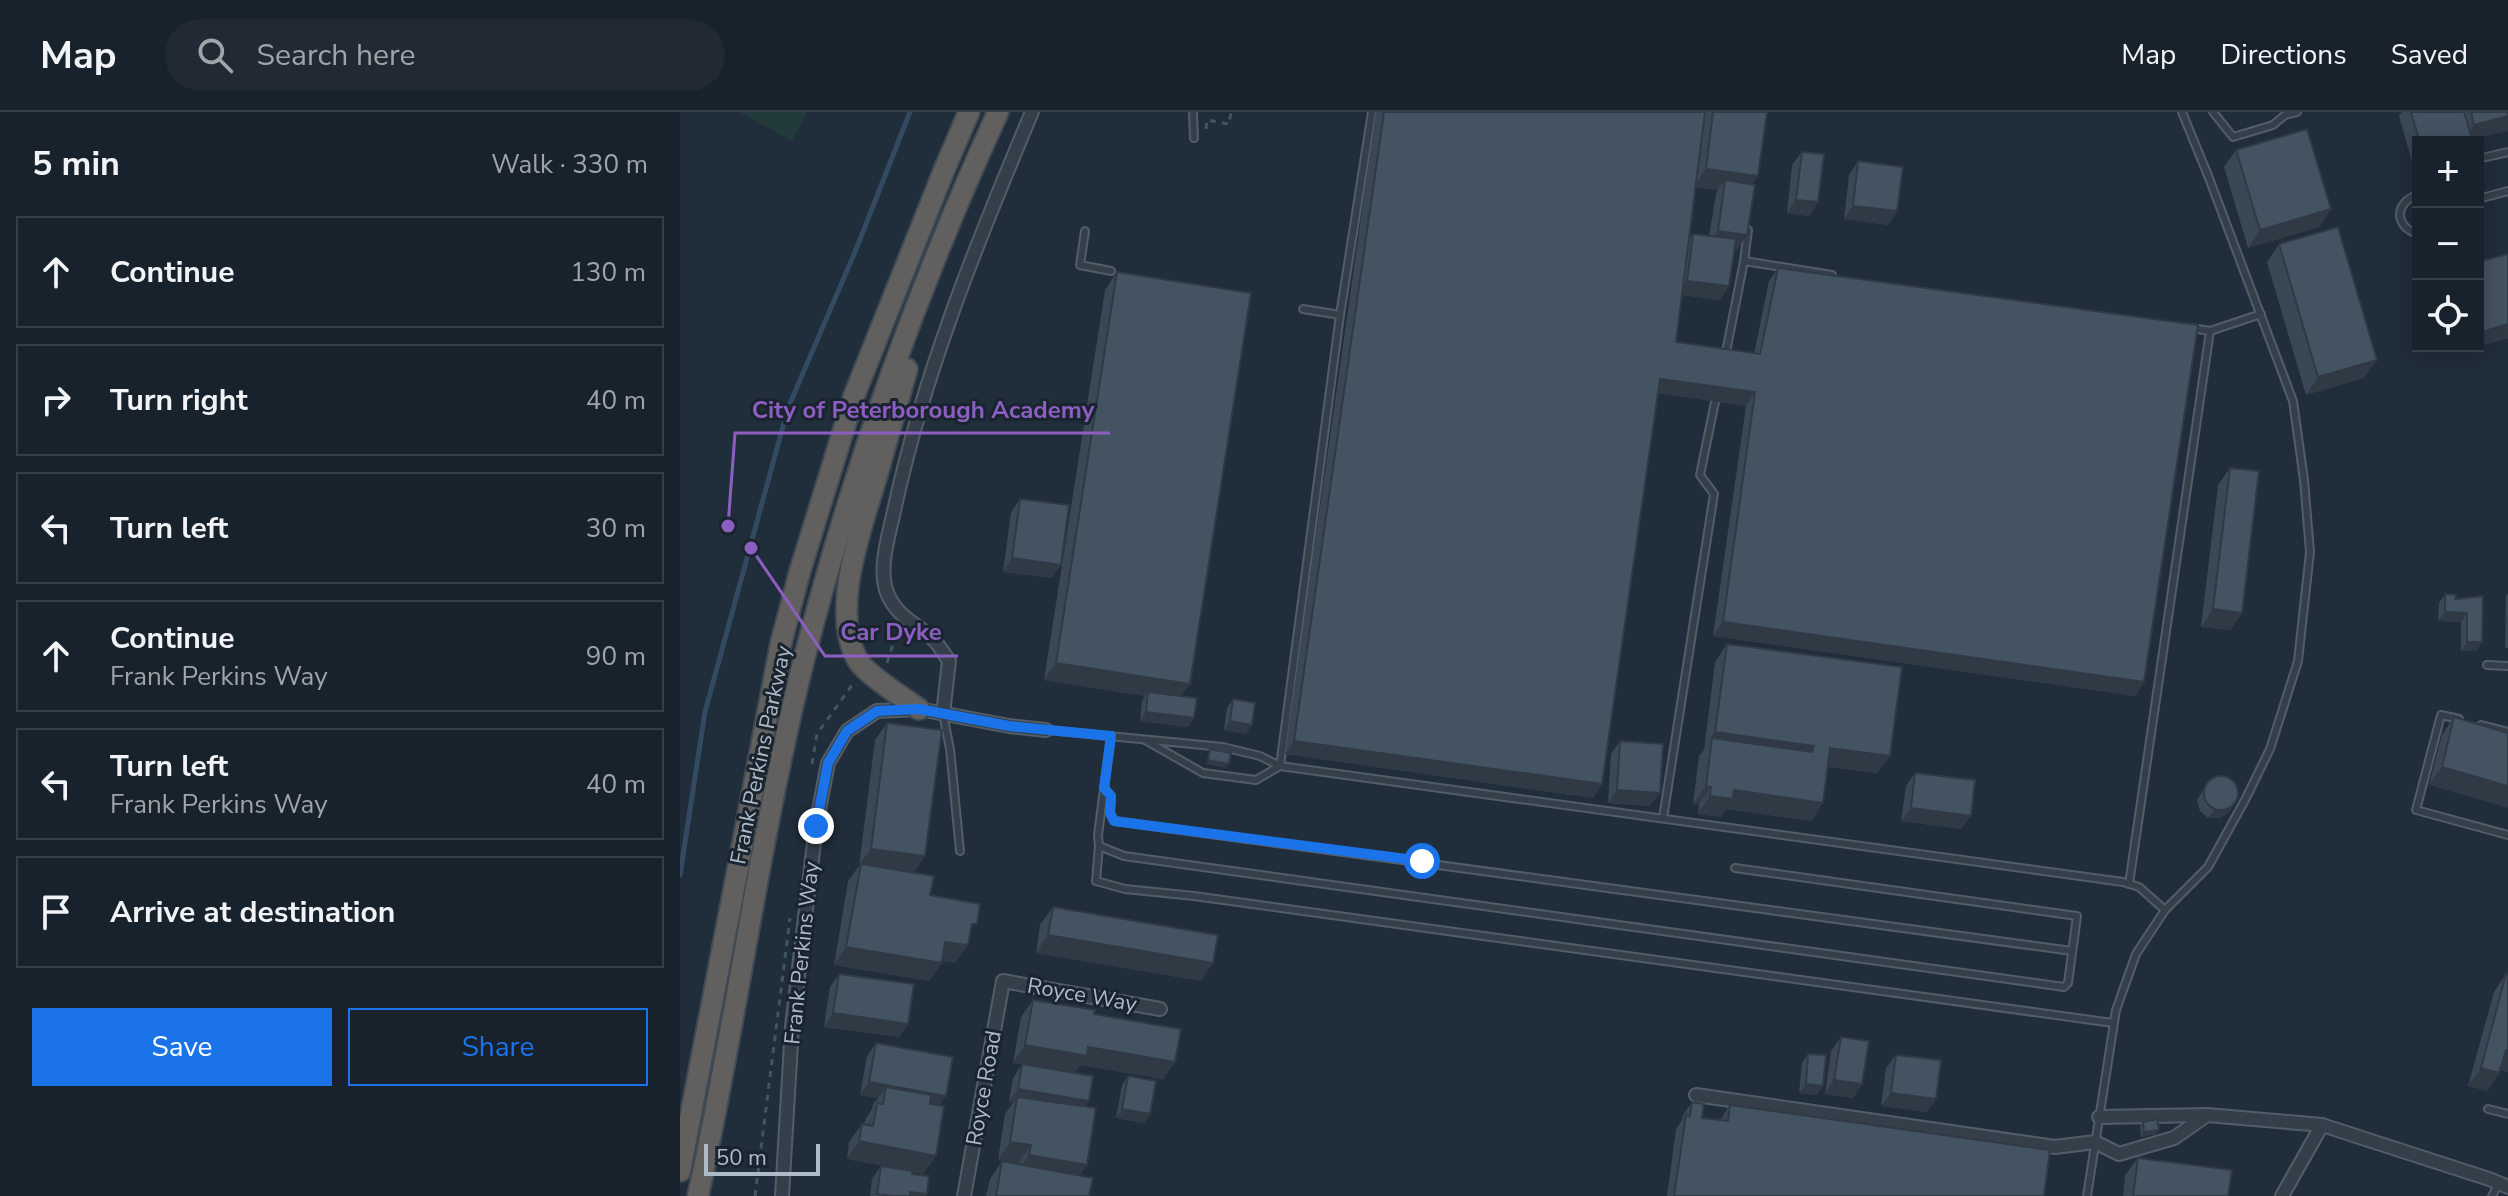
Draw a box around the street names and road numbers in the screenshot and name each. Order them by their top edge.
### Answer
street label: Frank Perkins Parkway [723,642,799,867]
street label: Frank Perkins Way [777,859,827,1046]
street label: Royce Way [1025,971,1140,1020]
street label: Royce Road [959,1028,1009,1148]

